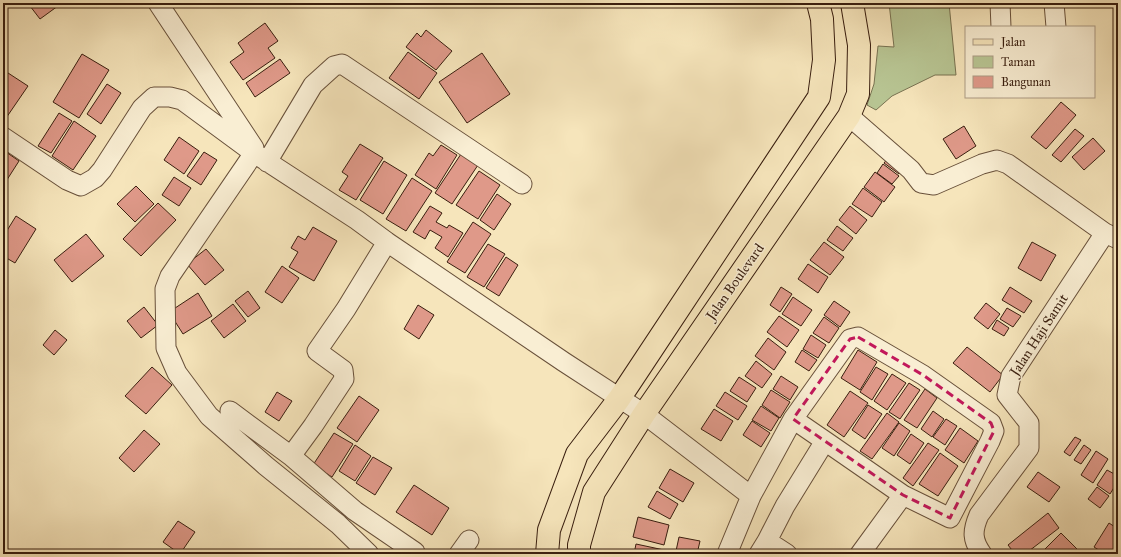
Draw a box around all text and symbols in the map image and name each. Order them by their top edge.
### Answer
legend [965,26,1095,98]
text: Jalan [999,35,1026,50]
text: Taman [1001,55,1036,69]
text: Bangunan [1001,75,1051,90]
street label: Jalan Boulevard [701,240,769,326]
street label: Jalan Haji Samit [1005,291,1073,381]

